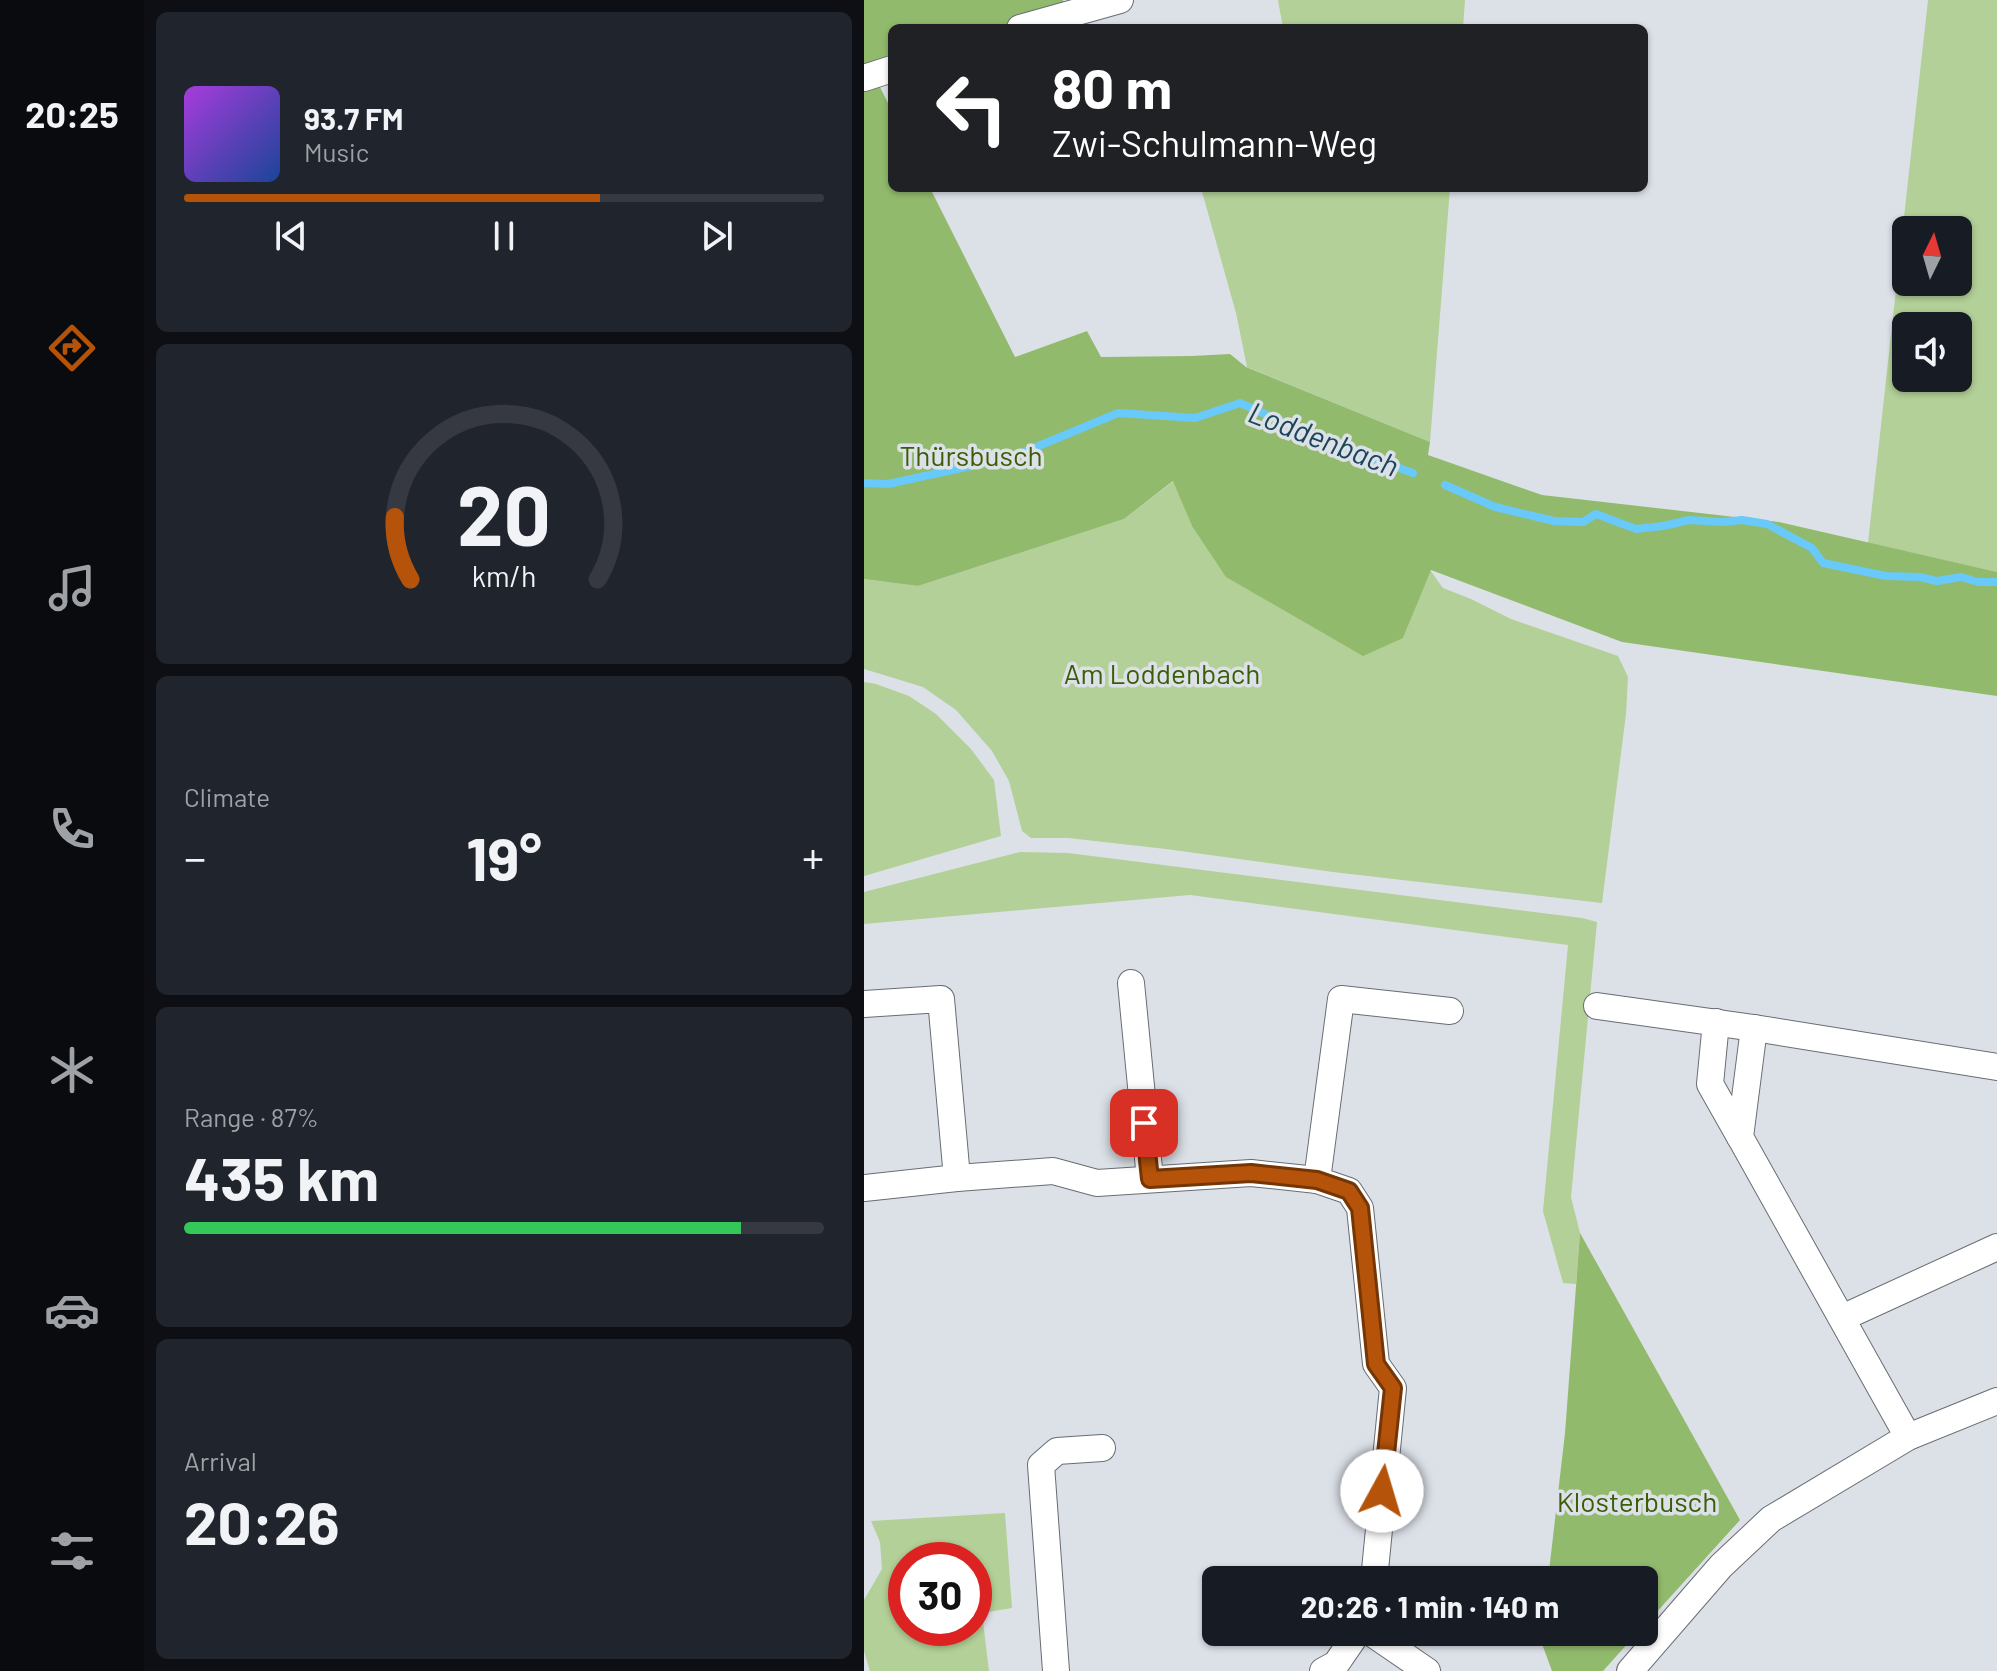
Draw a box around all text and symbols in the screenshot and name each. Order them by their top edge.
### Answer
text: 80 m [1052,53,1172,120]
icon: left [920,56,1024,160]
text: 20:25 [25,92,119,135]
text: 93.7 FM [304,100,403,136]
text: Zwi-Schulmann-Weg [1052,121,1377,164]
text: Music [304,136,369,167]
icon: previous [269,214,313,258]
icon: pause [482,214,526,258]
icon: next [695,214,739,258]
north arrow [1892,216,1972,296]
map controls [1892,216,1972,392]
button: sound [1892,312,1972,392]
icon: directions [44,320,100,376]
water label: Loddenbach [1244,393,1404,483]
park label: Thürsbusch [899,438,1043,472]
text: 20 [457,462,551,562]
text: km/h [472,558,536,593]
icon: music [44,560,100,616]
park label: Am Loddenbach [1064,656,1260,690]
text: Climate [184,781,270,812]
icon: phone [44,801,100,857]
text: 19° [466,821,542,893]
text: − [184,830,206,883]
text: + [802,830,824,883]
icon: climate [44,1042,100,1098]
pin [1110,1089,1178,1157]
text: Range · 87% [184,1101,319,1132]
icon: arrive [1122,1101,1166,1145]
text: 435 km [184,1141,379,1213]
icon: car [44,1282,100,1338]
text: Arrival [184,1445,257,1476]
position arrow [1340,1449,1424,1533]
park label: Klosterbusch [1557,1484,1717,1518]
text: 20:26 [184,1485,339,1557]
icon: filters [44,1523,100,1579]
speed limit sign: 30 [888,1542,992,1646]
text: 20:26 · 1 min · 140 m [1301,1588,1559,1624]

